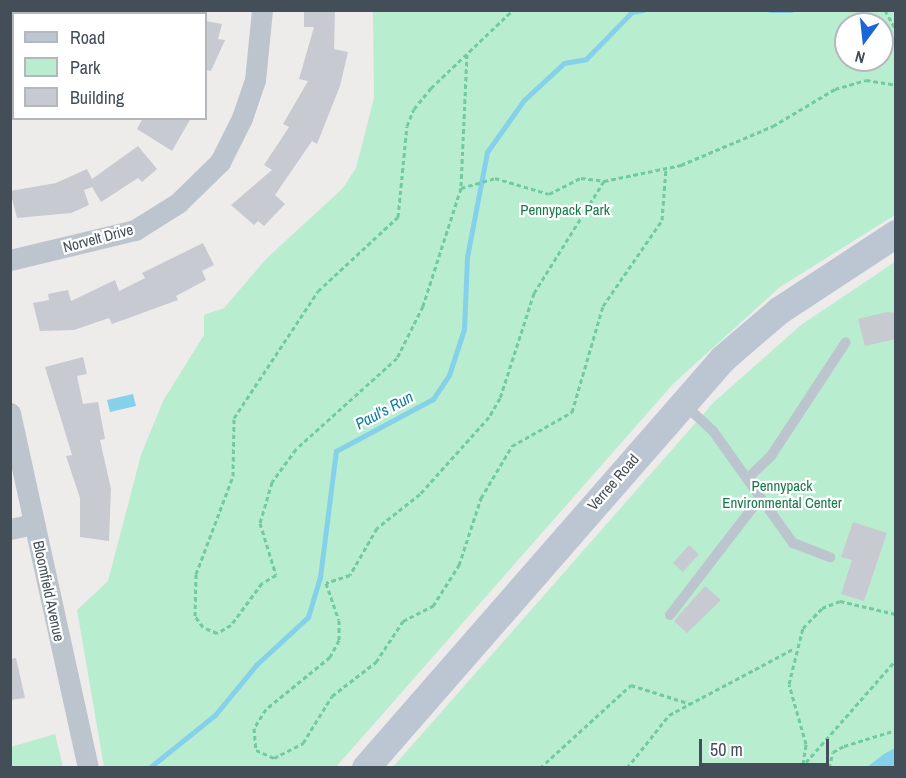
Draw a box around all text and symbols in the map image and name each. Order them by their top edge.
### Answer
legend [12,12,207,120]
north arrow [834,12,894,72]
text: Road [70,25,105,50]
text: N [852,46,867,69]
text: Park [70,55,100,80]
text: Building [70,85,124,110]
park label: Pennypack Park [520,201,610,219]
street label: Norvelt Drive [61,220,135,256]
water label: Paul's Run [352,387,416,433]
street label: Verree Road [584,450,642,514]
park label: Pennypack Environmental Center [722,476,842,511]
street label: Bloomfield Avenue [29,539,69,643]
scale bar [702,727,832,765]
text: 50 m [710,737,743,762]

